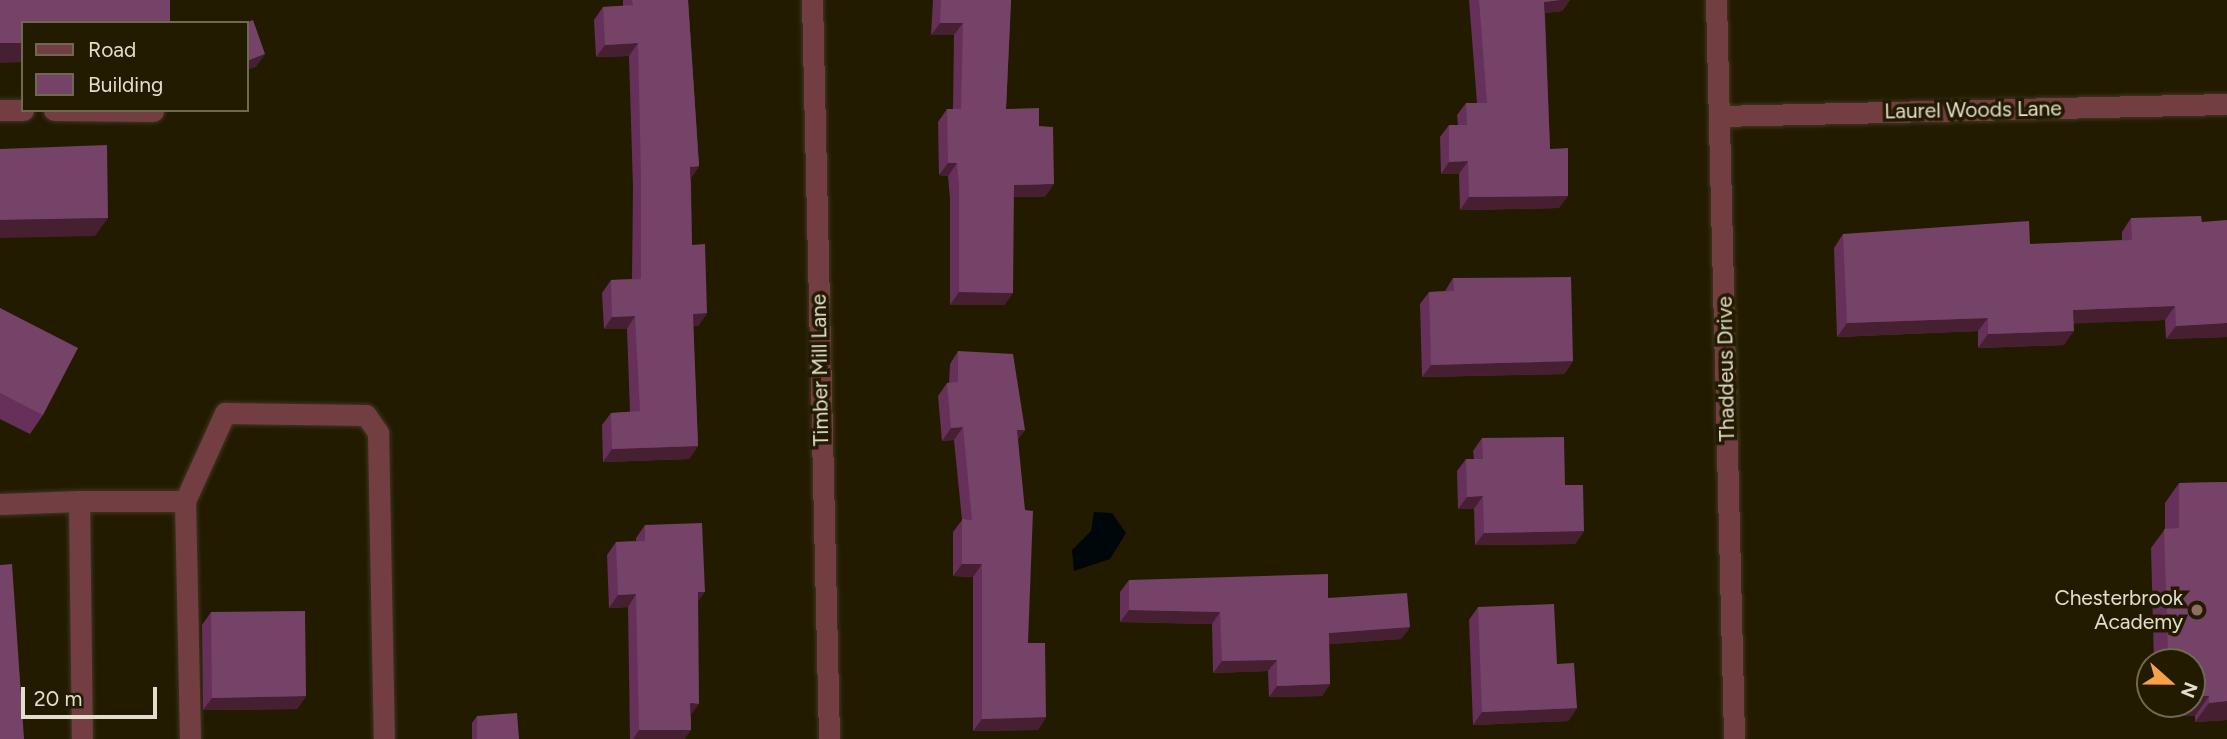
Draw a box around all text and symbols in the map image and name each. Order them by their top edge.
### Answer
legend [21,21,248,112]
text: Road [88,37,136,62]
text: Building [88,72,163,97]
street label: Laurel Woods Lane [1884,96,2062,124]
street label: Timber Mill Lane [806,294,834,446]
street label: Thaddeus Drive [1712,296,1740,442]
place label: Chesterbrook Academy [2054,585,2183,635]
marker: Chesterbrook Academy [2189,602,2205,618]
north arrow [2136,648,2206,718]
scale bar [24,672,161,716]
text: N [2176,679,2203,701]
text: 20 m [34,686,82,711]

